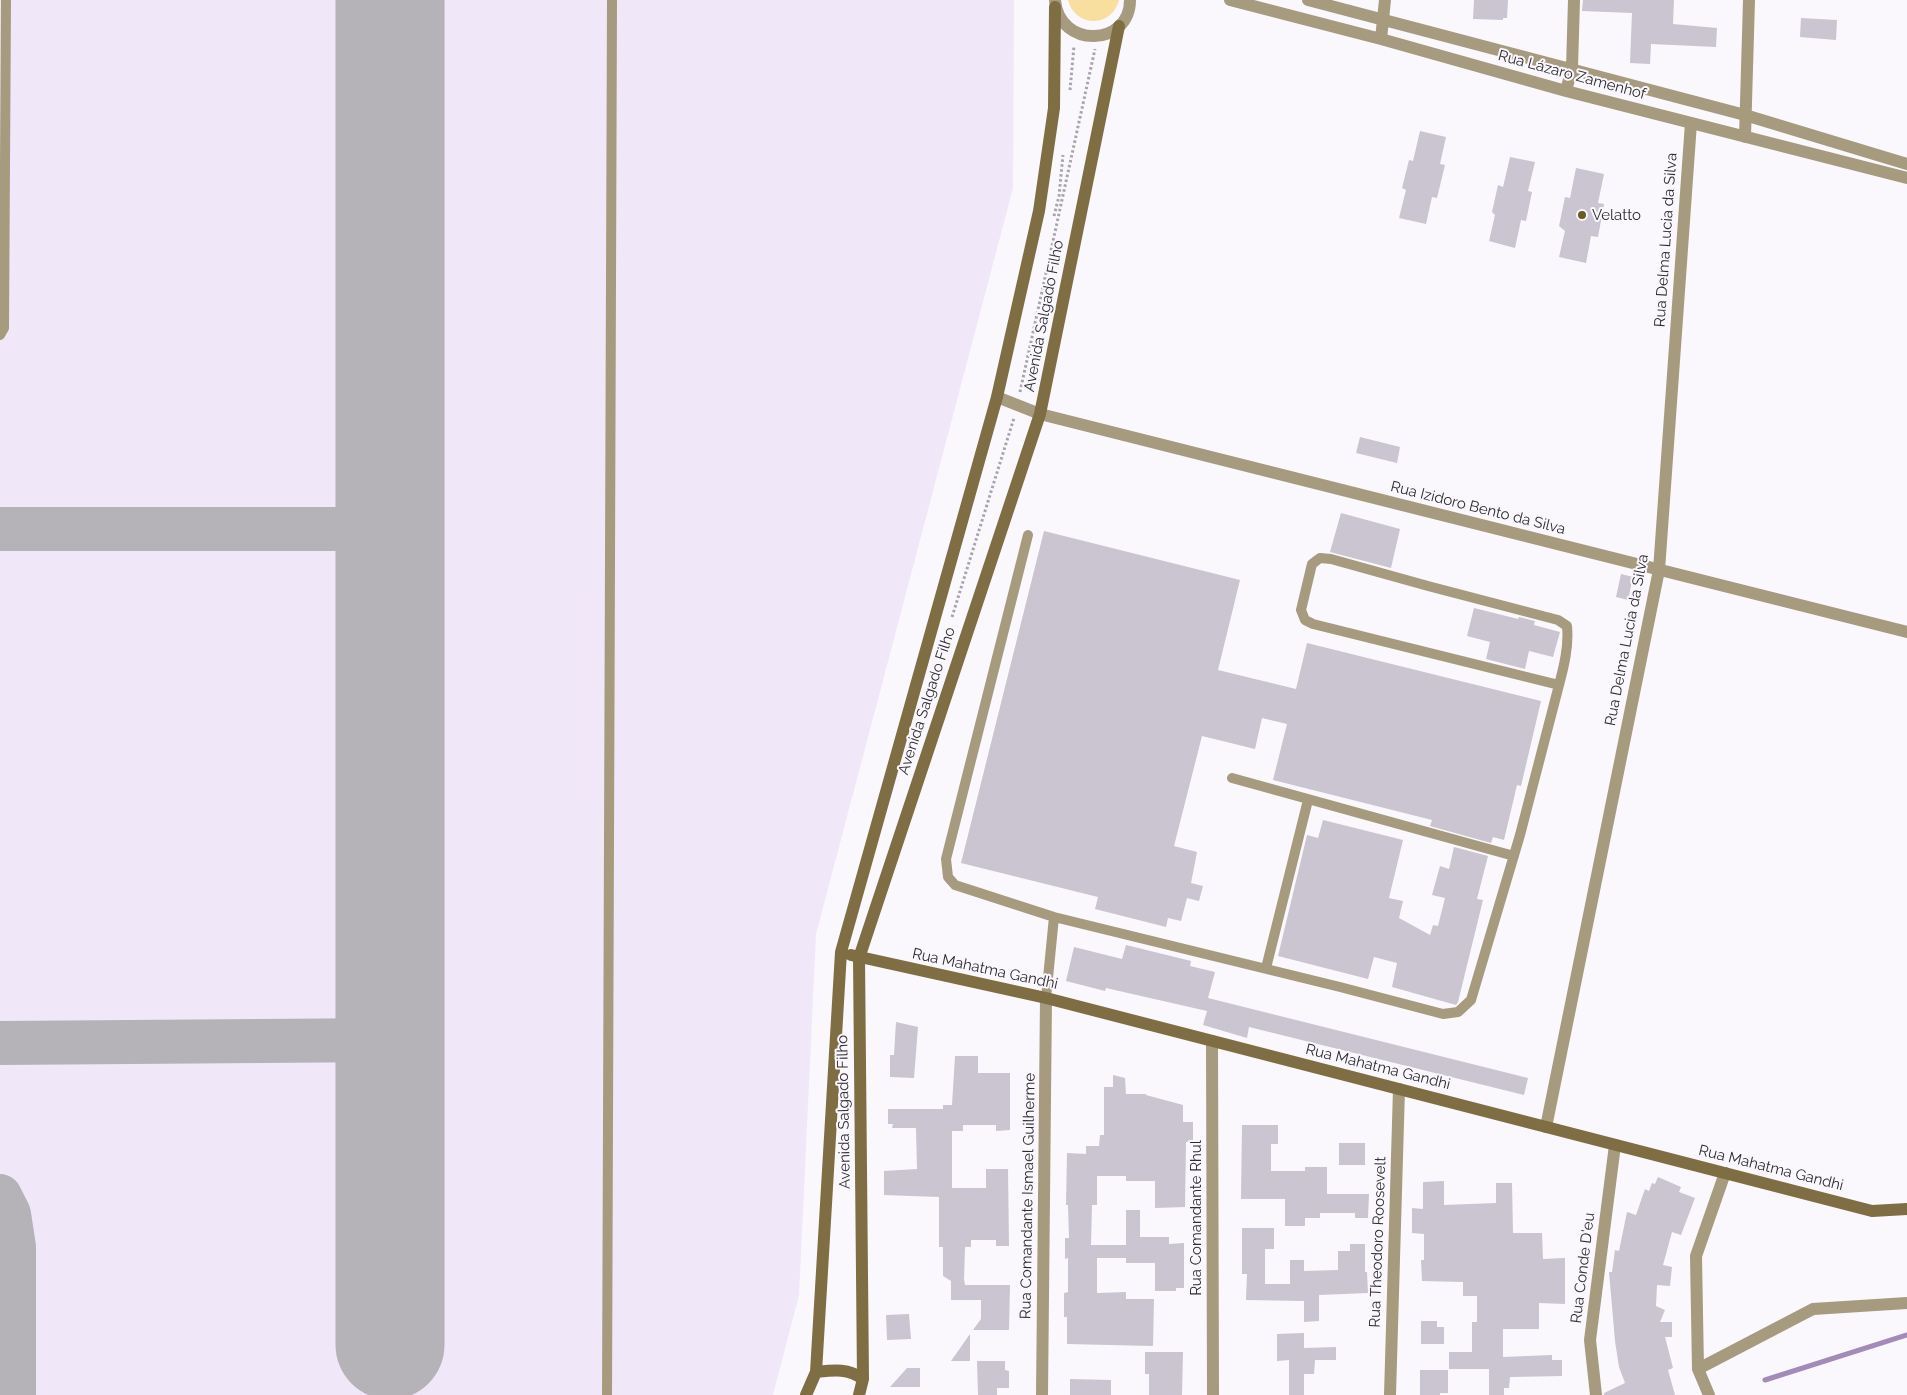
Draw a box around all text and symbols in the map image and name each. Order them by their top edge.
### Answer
street label: Rua Lázaro Zamenhof [1496,47,1648,103]
street label: Rua Delma Lucia da Silva [1651,152,1681,328]
place label: Velatto [1592,206,1641,224]
marker: Velatto [1576,209,1588,221]
street label: Avenida Salgado Filho [1020,239,1068,393]
street label: Rua Izidoro Bento da Silva [1389,478,1567,538]
street label: Rua Delma Lucia da Silva [1602,553,1652,727]
street label: Avenida Salgado Filho [895,625,959,777]
street label: Rua Mahatma Gandhi [910,945,1060,993]
street label: Avenida Salgado Filho [834,1035,854,1189]
street label: Rua Mahatma Gandhi [1304,1040,1452,1094]
street label: Rua Comandante Ismael Guilherme [1017,1073,1039,1319]
street label: Rua Comandante Rhul [1187,1140,1205,1296]
street label: Rua Mahatma Gandhi [1697,1141,1845,1195]
street label: Rua Theodoro Roosevelt [1366,1156,1390,1328]
street label: Rua Conde D'eu [1567,1212,1599,1324]

